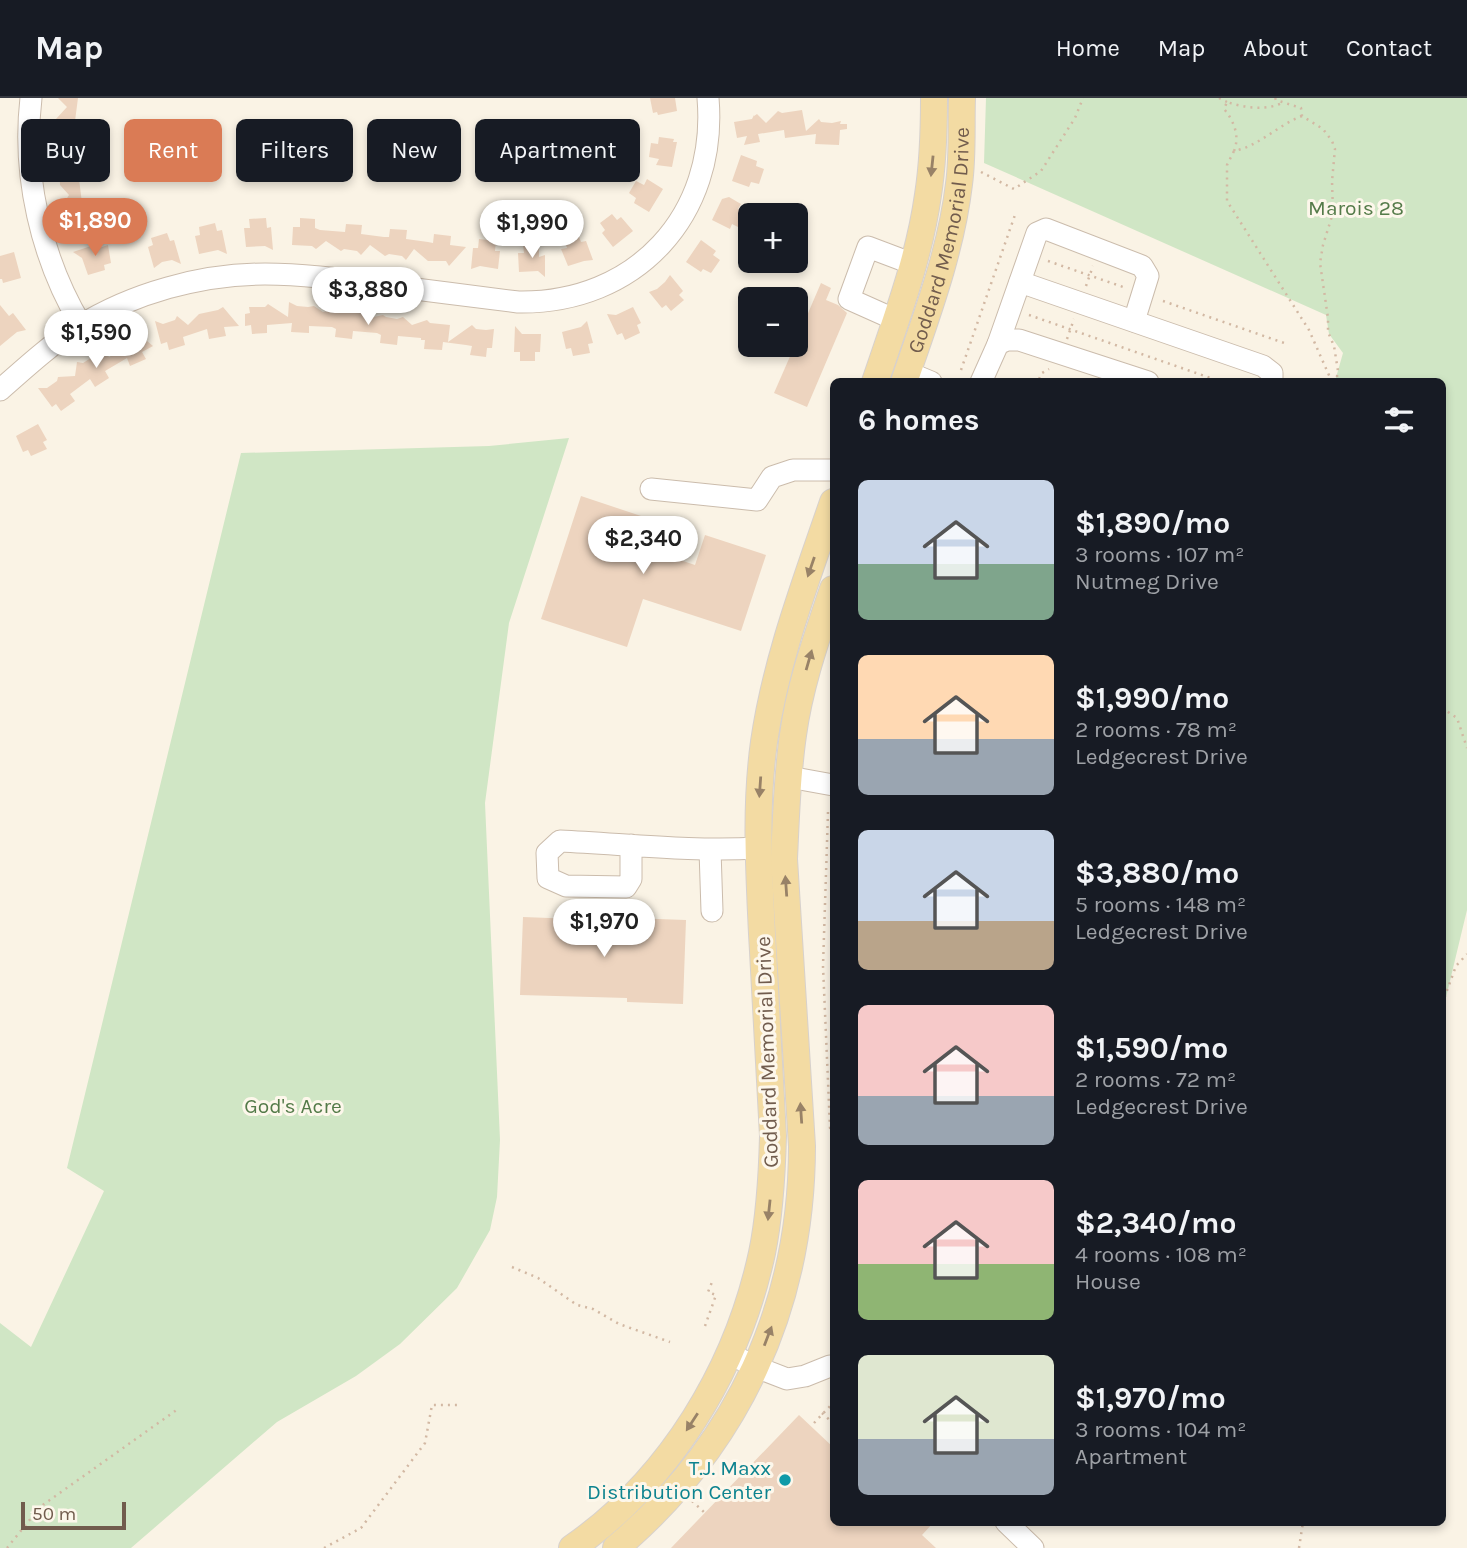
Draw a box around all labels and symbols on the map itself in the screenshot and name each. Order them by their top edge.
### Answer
street label: Goddard Memorial Drive [903,127,974,356]
one-way arrow [926,155,937,177]
park label: Marois 28 [1308,196,1404,220]
pin: $1,890 [38,198,152,258]
pin: $1,990 [475,200,589,260]
pin: $3,880 [311,268,425,327]
pin: $1,590 [39,310,153,370]
pin: $2,340 [586,517,700,576]
one-way arrow [805,556,816,577]
one-way arrow [805,650,815,671]
one-way arrow [754,777,765,799]
one-way arrow [780,874,791,896]
pin: $1,970 [547,900,661,959]
street label: Goddard Memorial Drive [751,936,783,1168]
park label: God's Acre [244,1094,342,1118]
one-way arrow [795,1101,806,1123]
one-way arrow [763,1199,774,1221]
one-way arrow [763,1325,774,1346]
one-way arrow [685,1413,699,1431]
place label: T.J. Maxx Distribution Center [587,1456,771,1504]
marker: T.J. Maxx Distribution Center [777,1472,793,1488]
scale bar [21,1499,126,1531]

